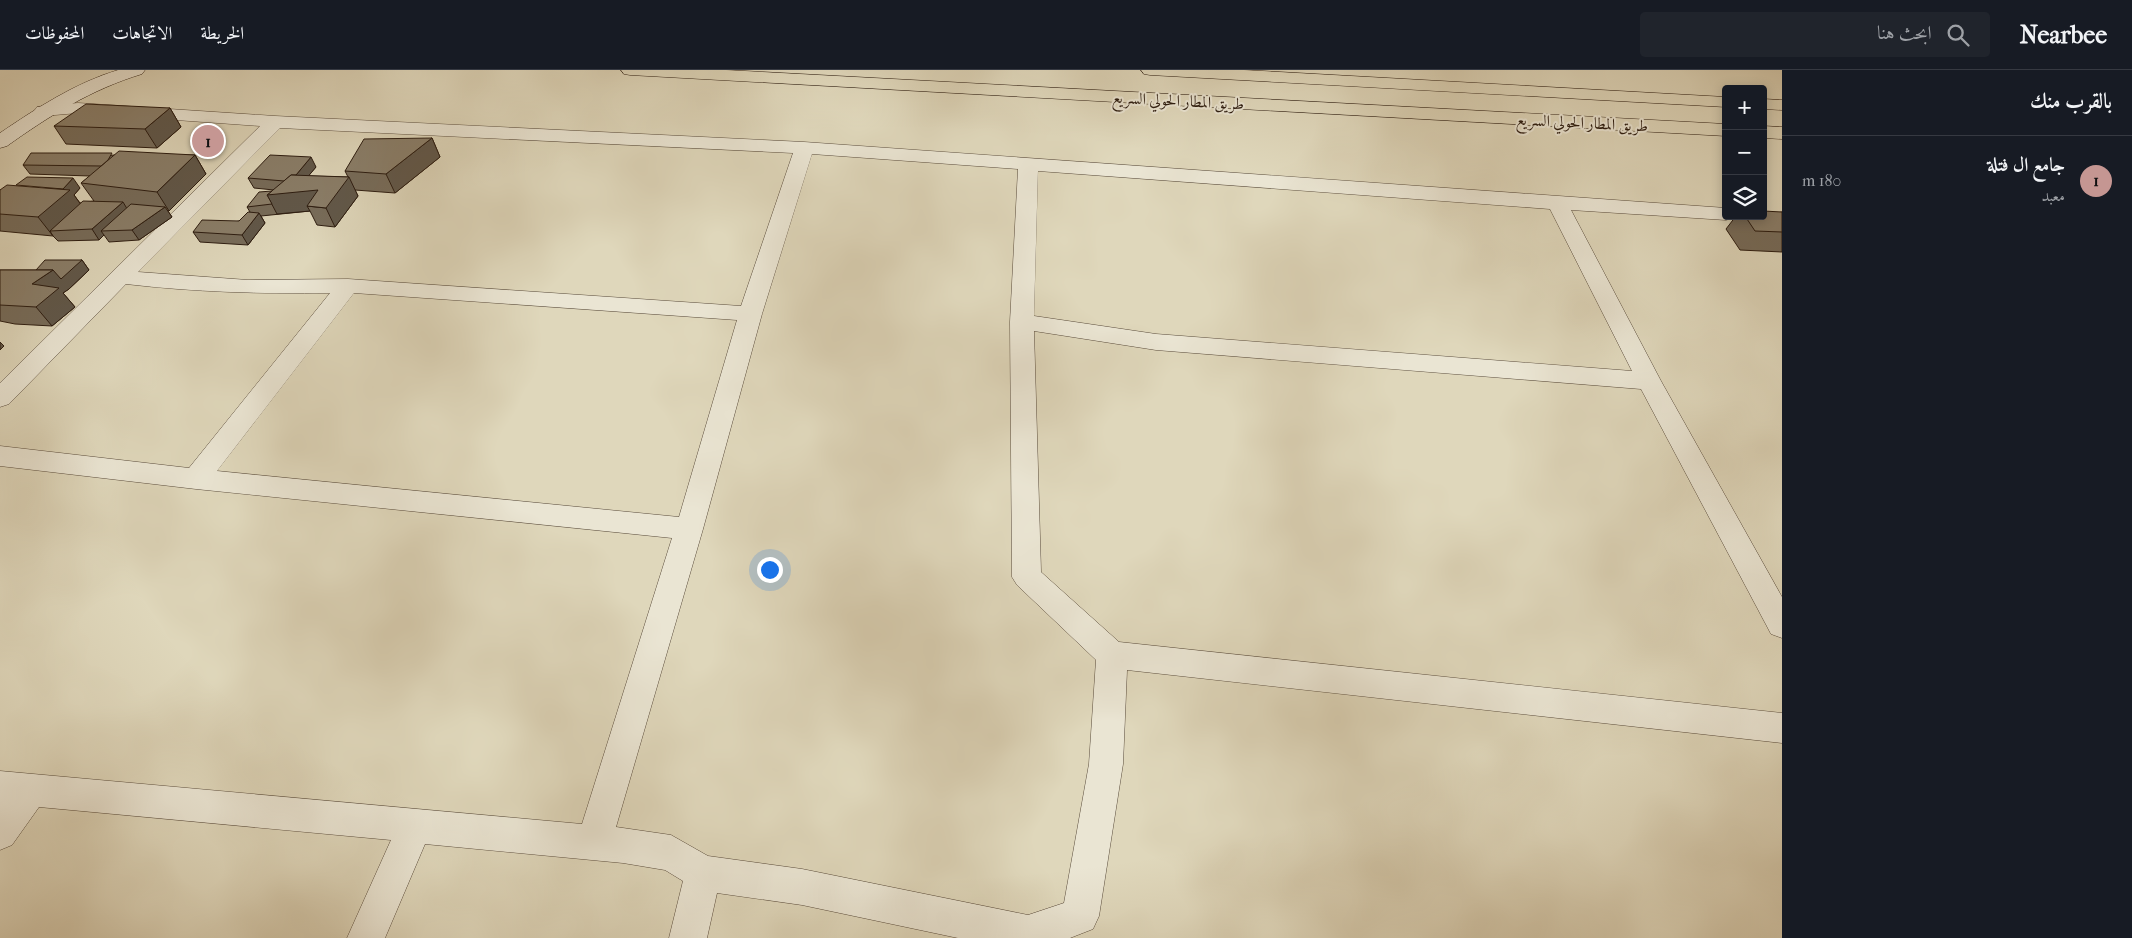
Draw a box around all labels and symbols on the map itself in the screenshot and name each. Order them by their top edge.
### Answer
street label: طريق المطار الحولي السريع [1111,88,1244,119]
street label: طريق المطار الحولي السريع [1515,110,1648,141]
pin: 1 [192,122,224,160]
your location [757,557,783,583]

